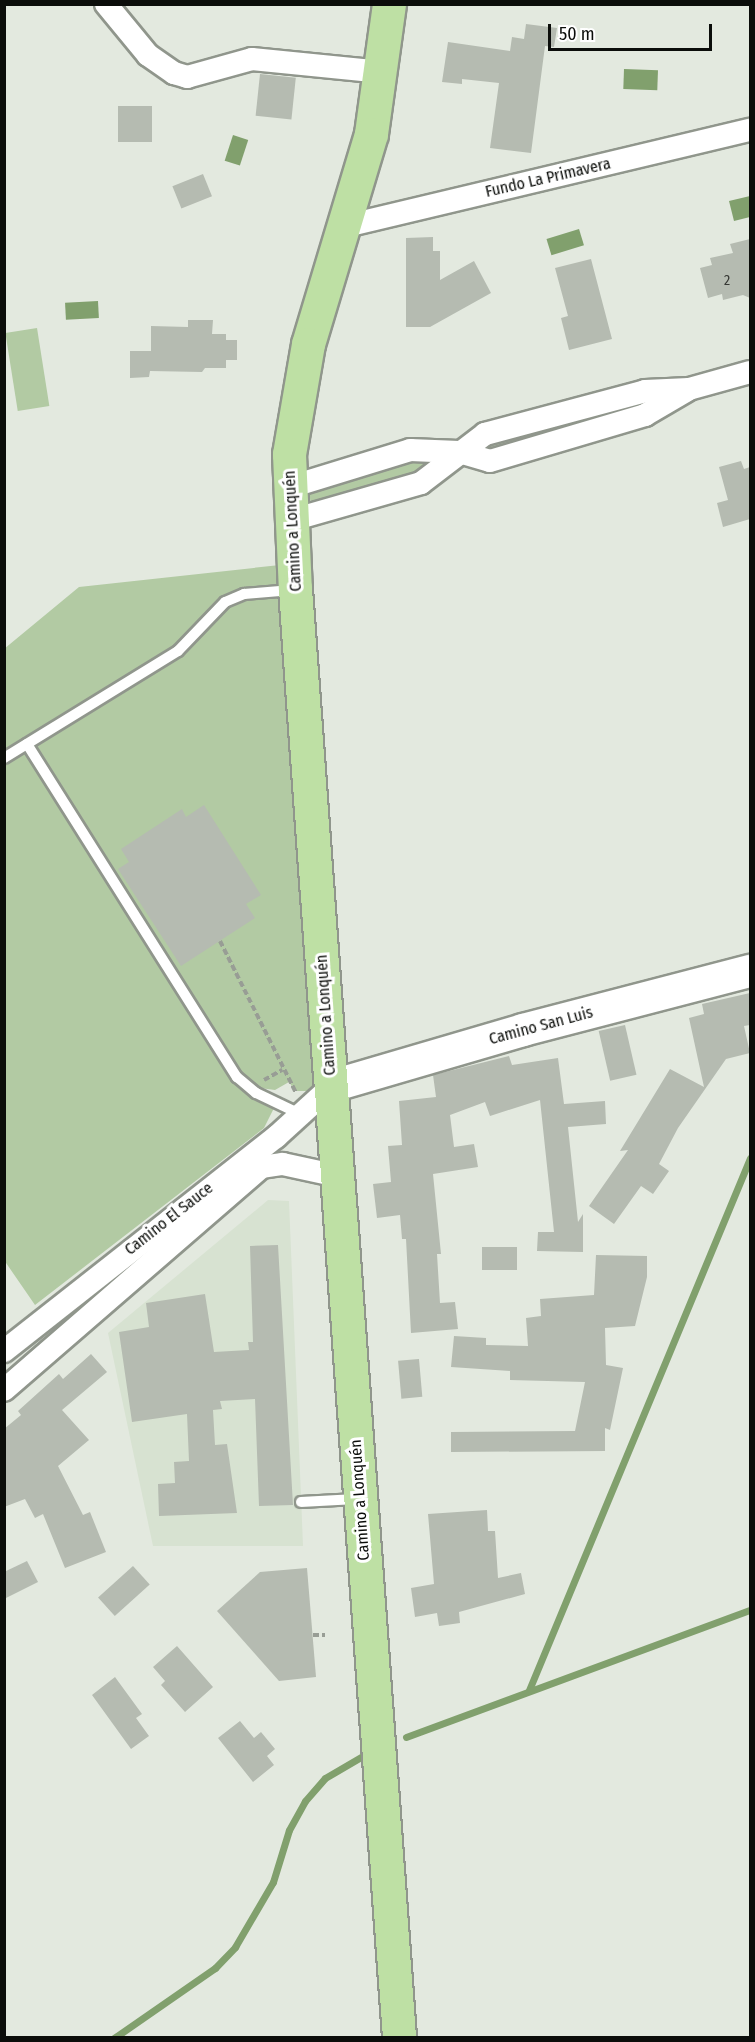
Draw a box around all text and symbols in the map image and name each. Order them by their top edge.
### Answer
scale bar [551,12,714,50]
text: 50 m [559,23,595,45]
street label: Fundo La Primavera [483,154,613,202]
house number: 2 [724,273,730,289]
street label: Camino a Lonquén [280,470,306,592]
street label: Camino a Lonquén [312,954,340,1076]
street label: Camino San Luis [487,1003,595,1049]
street label: Camino El Sauce [121,1179,217,1259]
street label: Camino a Lonquén [346,1439,374,1561]

